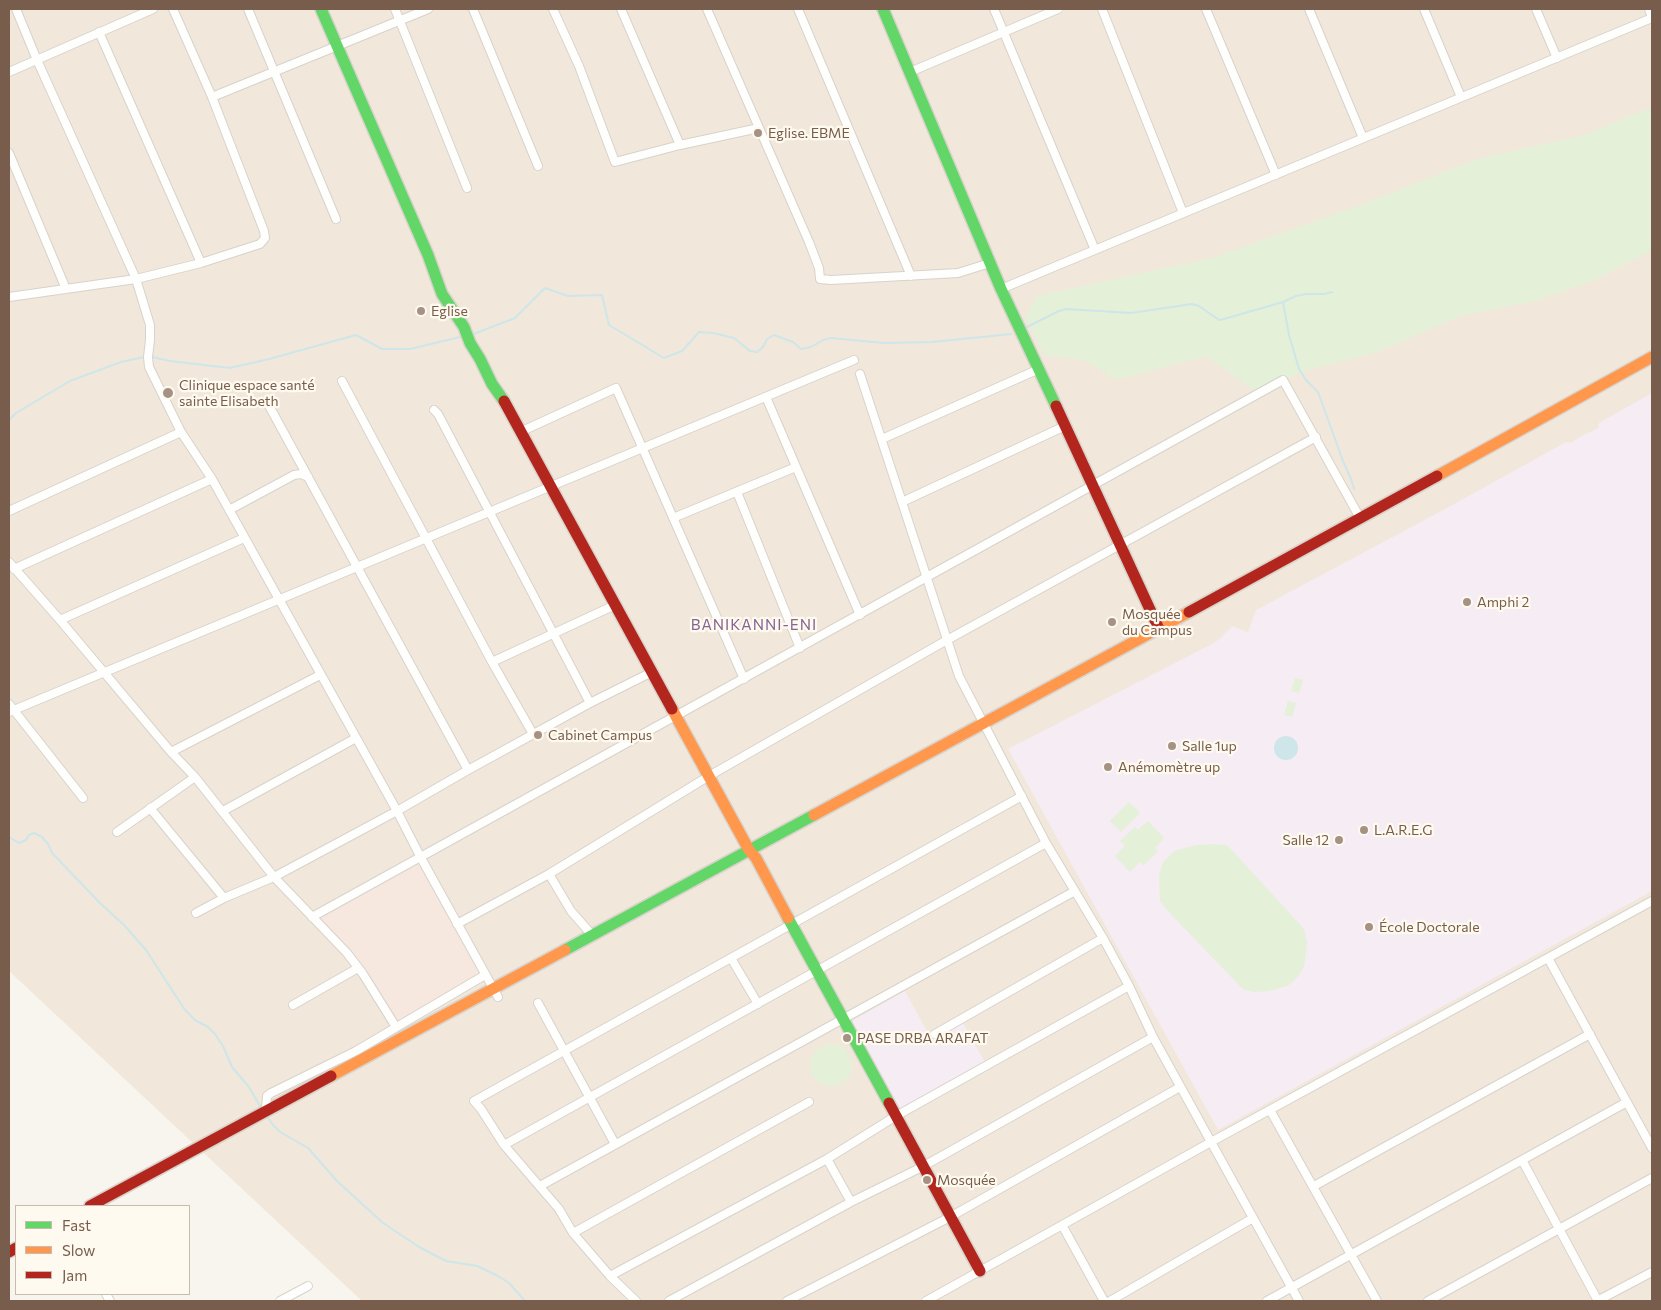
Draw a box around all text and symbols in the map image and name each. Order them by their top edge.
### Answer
place label: Eglise. EBME [768,125,850,141]
marker: Eglise. EBME [752,127,764,139]
place label: Eglise [431,303,468,319]
marker: Eglise [415,305,427,317]
place label: Clinique espace santé sainte Elisabeth [179,377,315,410]
marker: Clinique espace santé sainte Elisabeth [161,386,175,400]
place label: Amphi 2 [1477,594,1529,610]
marker: Amphi 2 [1461,596,1473,608]
place label: Mosquée du Campus [1122,606,1192,638]
district label: BANIKANNI-ENI [689,616,819,634]
marker: Mosquée du Campus [1106,616,1118,628]
place label: Cabinet Campus [548,727,652,743]
marker: Cabinet Campus [532,729,544,741]
place label: Salle 1up [1182,738,1237,754]
marker: Salle 1up [1166,740,1178,752]
place label: Anémomètre up [1118,759,1220,775]
marker: Anémomètre up [1102,761,1114,773]
place label: L.A.R.E.G [1374,822,1432,838]
marker: L.A.R.E.G [1358,824,1370,836]
place label: Salle 12 [1283,832,1329,848]
marker: Salle 12 [1333,834,1345,846]
place label: École Doctorale [1379,919,1480,935]
marker: École Doctorale [1363,921,1375,933]
place label: PASE DRBA ARAFAT [857,1030,989,1046]
marker: PASE DRBA ARAFAT [841,1032,853,1044]
place label: Mosquée [937,1172,996,1188]
marker: Mosquée [921,1174,933,1186]
legend [15,1205,190,1295]
text: Fast [62,1216,91,1234]
text: Slow [62,1241,95,1259]
text: Jam [62,1266,87,1284]

